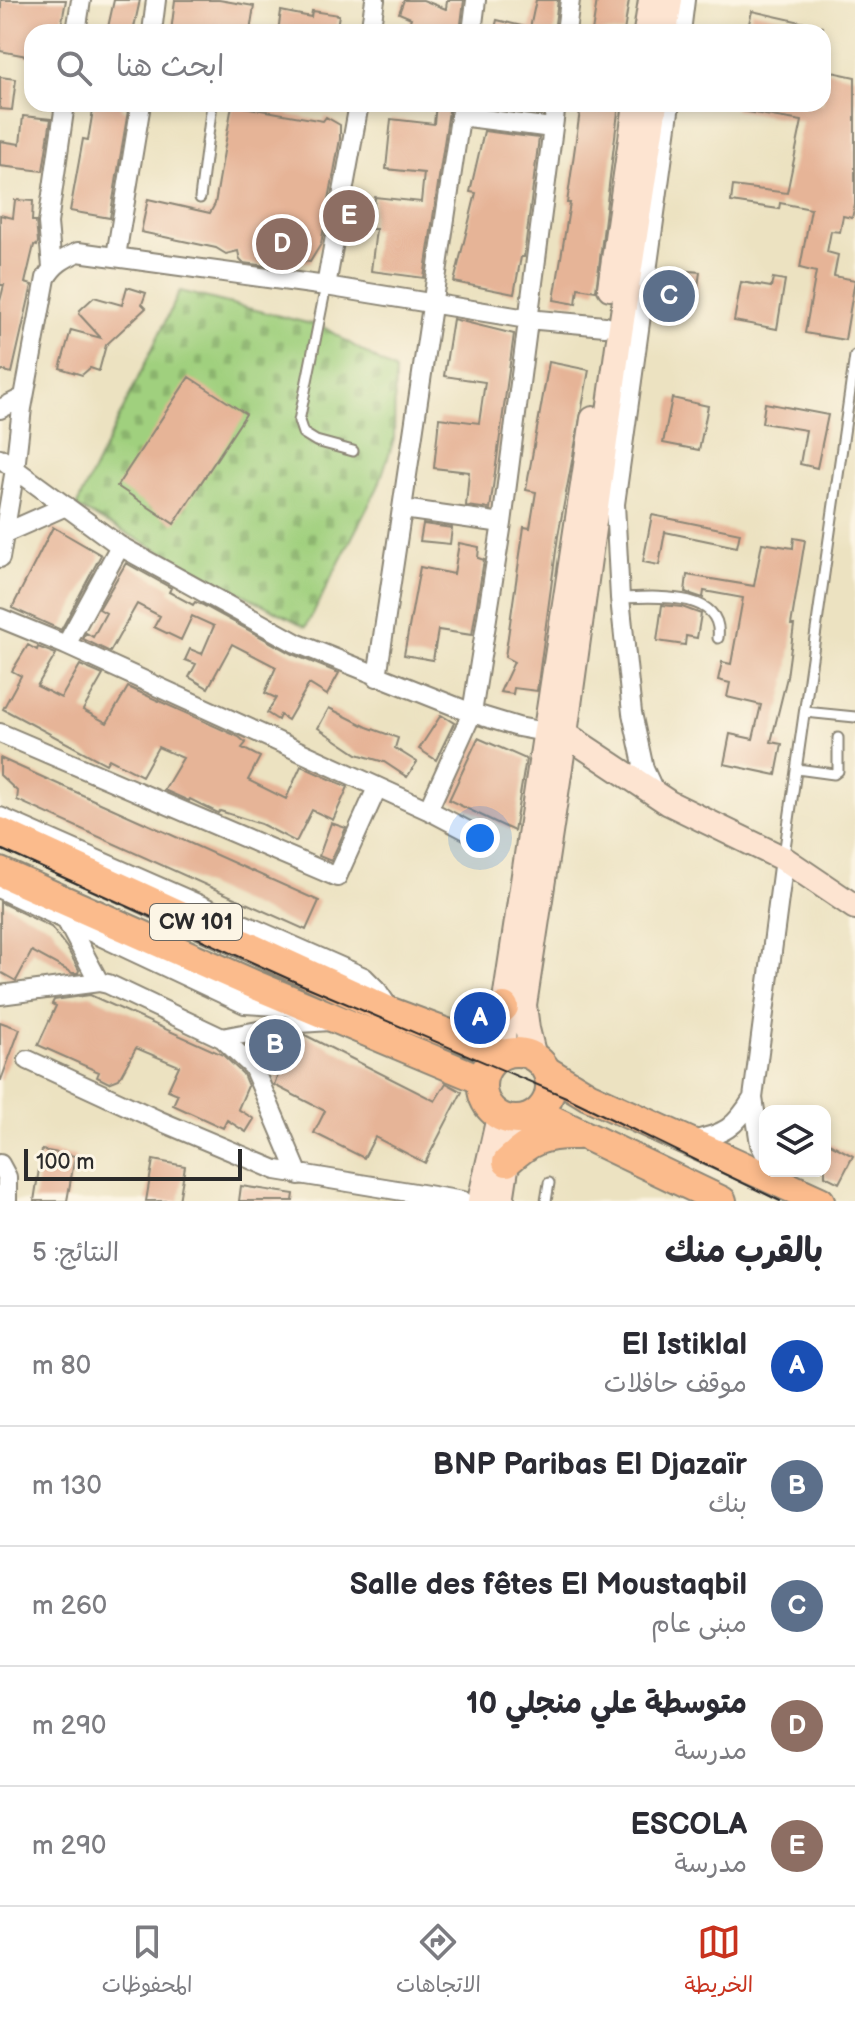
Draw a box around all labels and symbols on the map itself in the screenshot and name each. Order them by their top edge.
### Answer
pin: E [323,186,375,246]
pin: D [256,214,308,274]
pin: C [643,266,695,326]
your location [460,818,500,858]
road number: CW 101 [150,904,242,940]
pin: A [454,988,506,1048]
pin: B [249,1015,301,1075]
scale bar [24,1145,242,1181]

